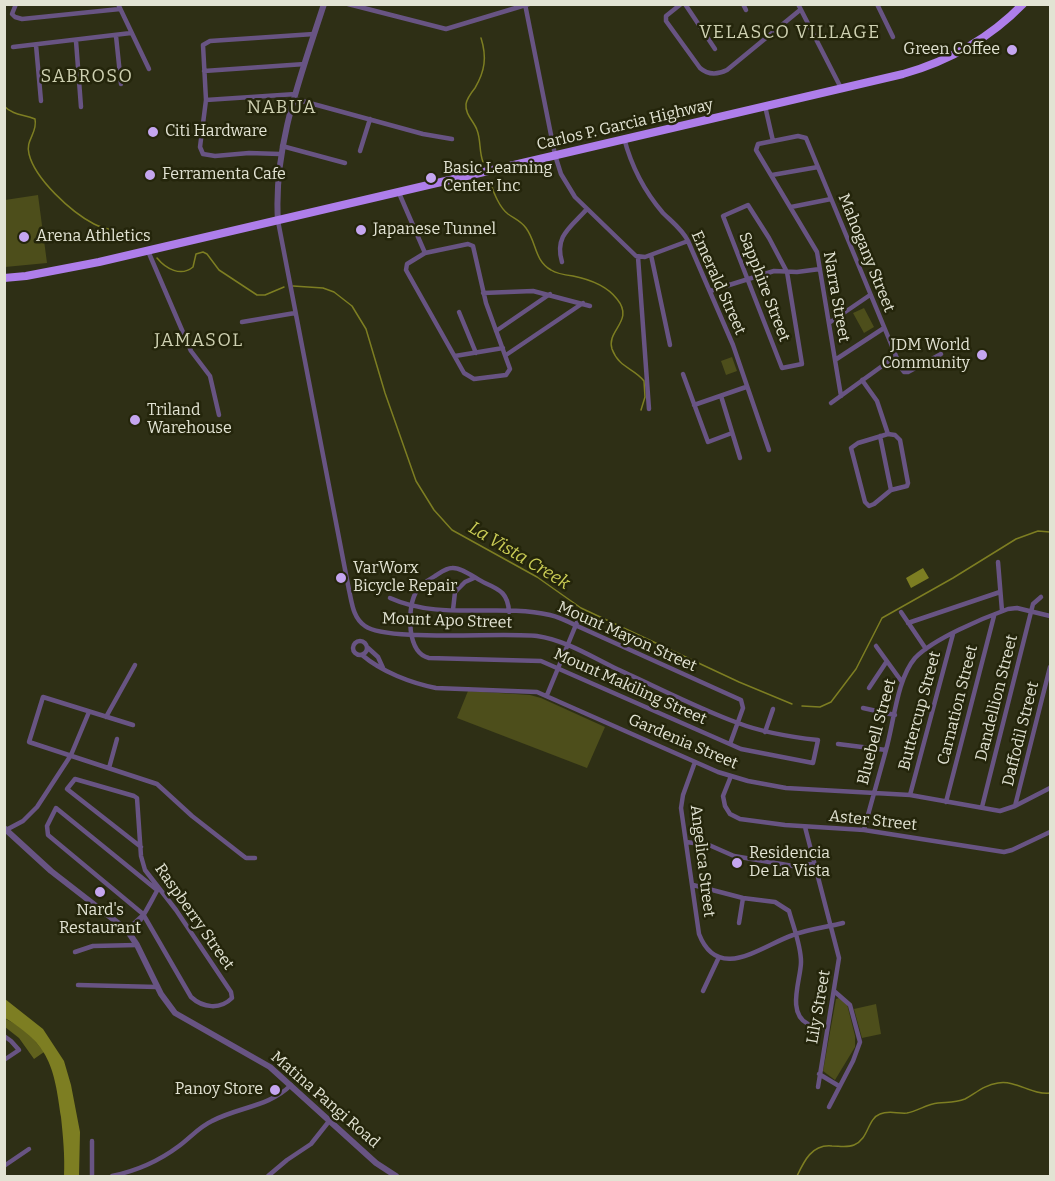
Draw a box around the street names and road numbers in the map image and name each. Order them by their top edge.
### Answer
street label: Carlos P. Garcia Highway [535,95,715,155]
street label: Mahogany Street [834,191,898,315]
street label: Emerald Street [687,228,749,338]
street label: Sapphire Street [734,230,794,344]
street label: Narra Street [819,250,853,344]
street label: Mount Mayon Street [554,598,700,676]
street label: Mount Apo Street [382,609,512,633]
street label: Dandellion Street [972,633,1022,763]
street label: Carnation Street [934,643,982,767]
street label: Mount Makiling Street [551,645,709,729]
street label: Buttercup Street [895,649,945,773]
street label: Bluebell Street [854,677,900,787]
street label: Daffodil Street [999,680,1043,788]
street label: Gardenia Street [625,710,741,774]
street label: Angelica Street [686,804,718,918]
street label: Aster Street [828,807,918,835]
street label: Raspberry Street [150,860,238,974]
street label: Lily Street [803,969,835,1045]
street label: Matina Pangi Road [267,1048,383,1152]

